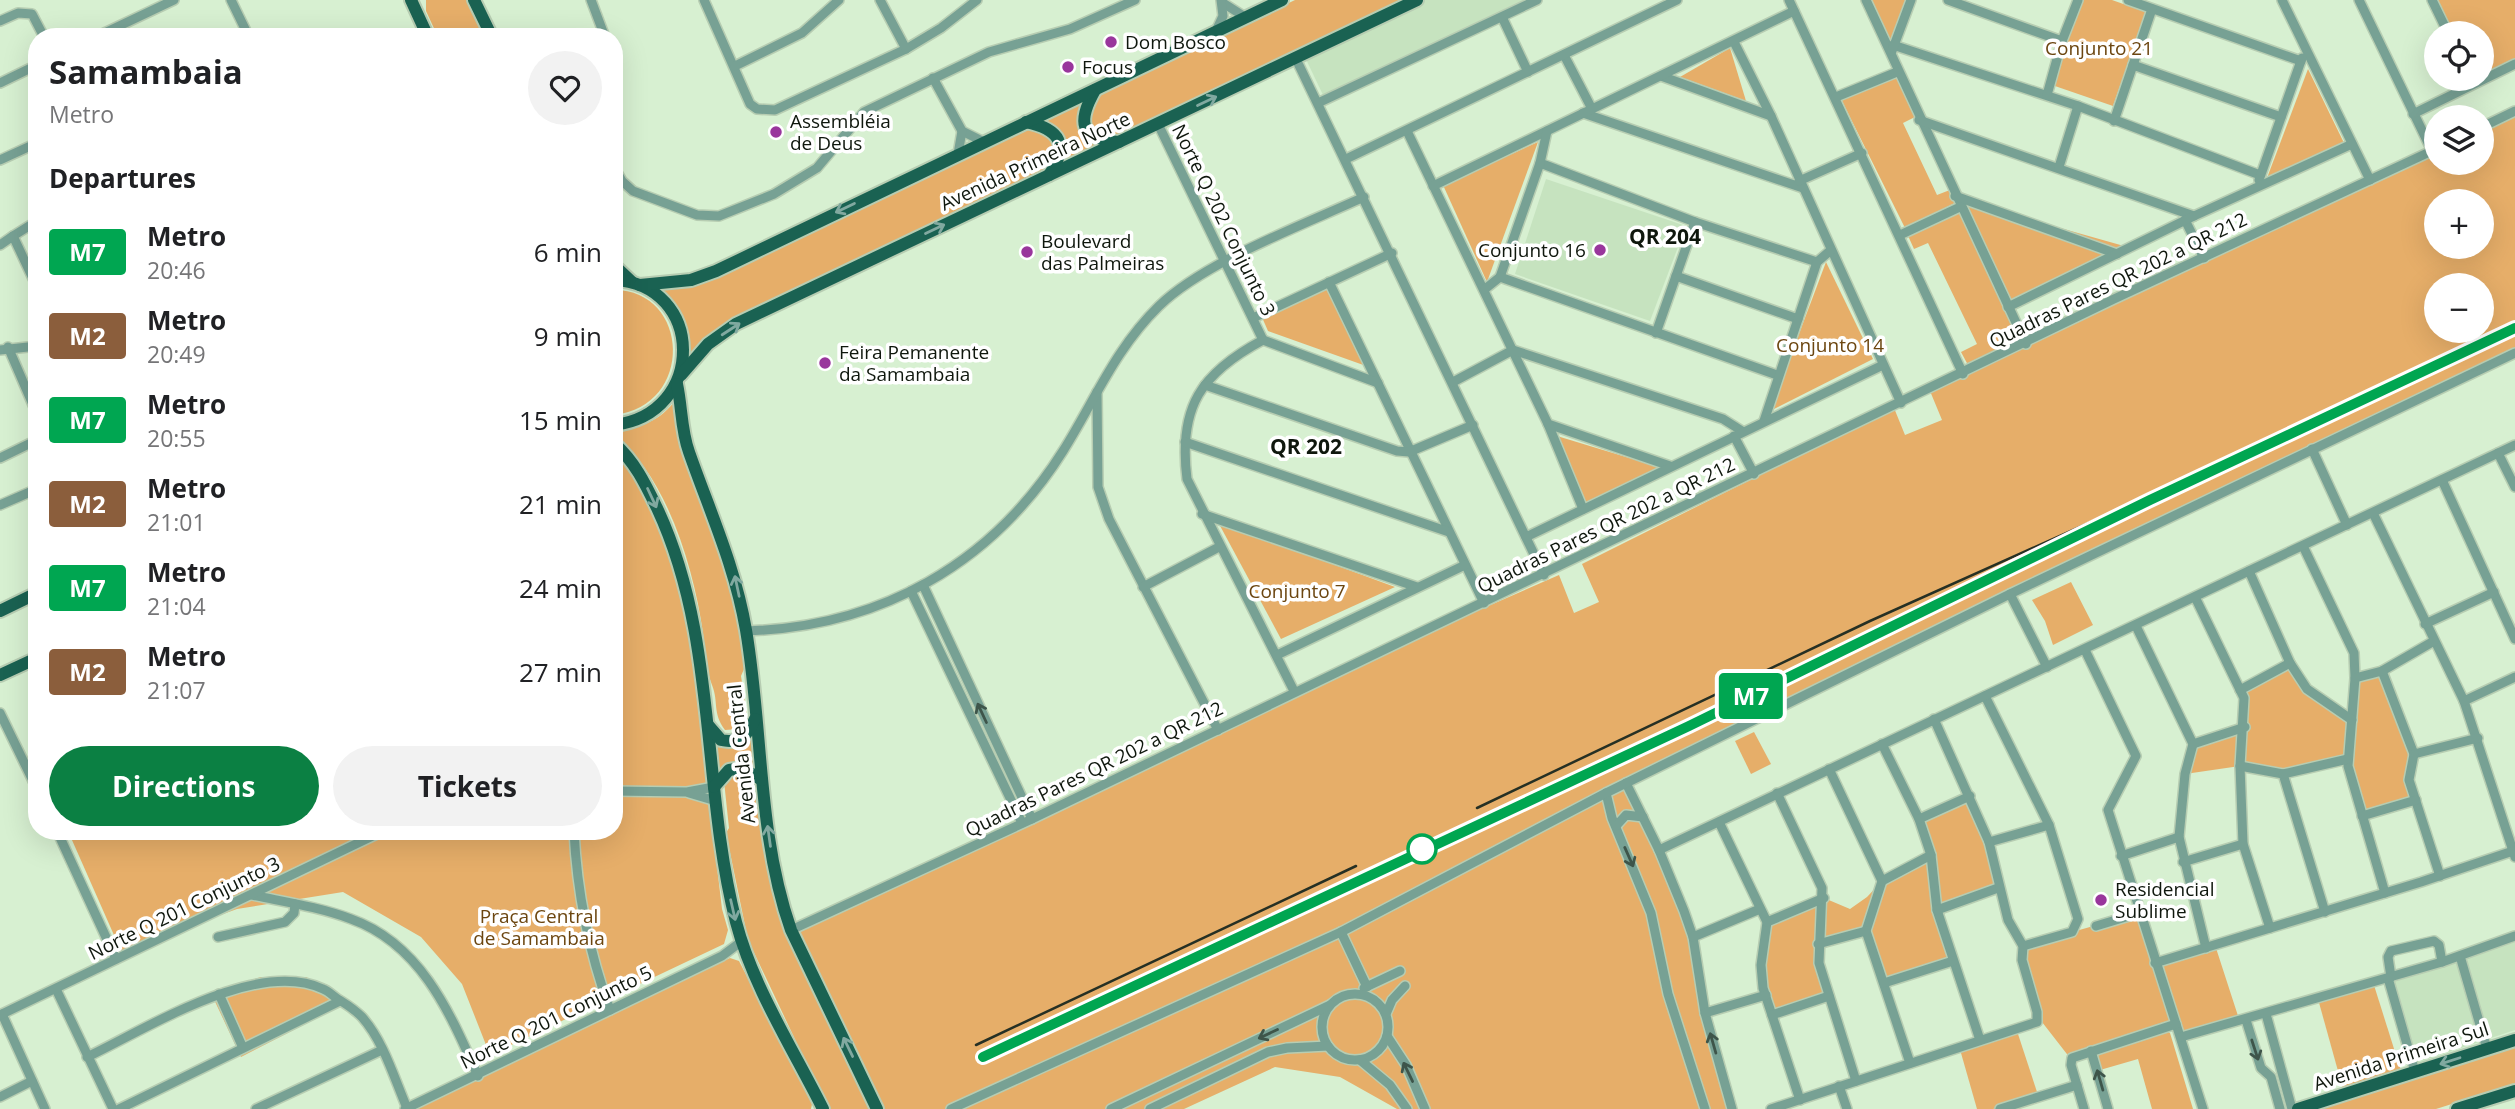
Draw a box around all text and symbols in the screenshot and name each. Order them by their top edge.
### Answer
map controls [2424,21,2494,343]
button: locate [2424,21,2494,91]
place label: Dom Bosco [1125,29,1226,55]
marker: Dom Bosco [1103,34,1119,50]
park label: Conjunto 21 [2045,35,2153,61]
text: Samambaia [49,49,243,94]
button: heart [528,51,602,125]
place label: Focus [1082,54,1133,80]
marker: Focus [1060,59,1076,75]
one-way arrow [1196,93,1217,107]
text: Metro [49,98,114,130]
street label: Avenida Primeira Norte [936,105,1134,217]
button: layers [2424,105,2494,175]
place label: Assembléia de Deus [790,108,891,156]
street label: Norte Q 202 Conjunto 3 [1166,120,1282,320]
marker: Assembléia de Deus [768,124,784,140]
text: Departures [49,160,196,196]
button: + [2424,189,2494,259]
one-way arrow [835,201,856,215]
street label: Quadras Pares QR 202 a QR 212 [1985,206,2251,354]
text: Metro [147,218,226,254]
one-way arrow [924,222,945,236]
district label: QR 204 [1629,222,1701,250]
place label: Boulevard das Palmeiras [1041,228,1164,276]
text: 6 min [534,234,602,270]
text: M7 [69,235,106,268]
place label: Conjunto 16 [1478,237,1586,263]
marker: Conjunto 16 [1592,242,1608,258]
marker: Boulevard das Palmeiras [1019,244,1035,260]
text: 20:46 [147,254,206,286]
button: − [2424,273,2494,343]
text: Metro [147,302,226,338]
text: 9 min [534,318,602,354]
text: M2 [69,319,106,352]
one-way arrow [720,321,740,335]
park label: Conjunto 14 [1776,332,1884,358]
text: 20:49 [147,338,206,370]
place label: Feira Pemanente da Samambaia [839,339,989,387]
marker: Feira Pemanente da Samambaia [817,355,833,371]
text: Metro [147,386,226,422]
text: 15 min [519,402,602,438]
text: M7 [69,403,106,436]
text: 20:55 [147,422,206,454]
district label: QR 202 [1270,432,1342,460]
street label: Quadras Pares QR 202 a QR 212 [1473,451,1739,599]
text: Metro [147,470,226,506]
text: 21 min [519,486,602,522]
text: M2 [69,487,106,520]
one-way arrow [646,487,660,508]
text: 21:01 [147,506,206,538]
text: Metro [147,554,226,590]
text: 24 min [519,570,602,606]
text: M7 [69,571,106,604]
one-way arrow [730,575,743,598]
park label: Conjunto 7 [1248,578,1346,604]
text: 21:04 [147,590,206,622]
text: Metro [147,638,226,674]
text: 27 min [519,654,602,690]
text: M2 [69,655,106,688]
line badge: M7 [1720,673,1782,719]
text: 21:07 [147,674,206,706]
text: M7 [1733,679,1769,712]
street label: Avenida Central [721,683,761,825]
street label: Quadras Pares QR 202 a QR 212 [961,695,1227,843]
one-way arrow [975,703,988,724]
button: Directions [49,746,319,826]
button: Tickets [333,746,602,826]
one-way arrow [763,825,776,848]
unlabelled marker [1407,834,1437,864]
one-way arrow [1623,846,1636,867]
street label: Norte Q 201 Conjunto 3 [84,850,284,966]
place label: Residencial Sublime [2115,876,2214,924]
marker: Residencial Sublime [2093,892,2109,908]
one-way arrow [727,898,741,921]
park label: Praça Central de Samambaia [473,903,605,951]
street label: Norte Q 201 Conjunto 5 [456,959,656,1075]
street label: Avenida Primeira Sul [2310,1015,2492,1097]
one-way arrow [1258,1028,1279,1041]
one-way arrow [1706,1033,1719,1055]
one-way arrow [841,1037,855,1058]
one-way arrow [2250,1039,2263,1061]
one-way arrow [2439,1055,2461,1068]
one-way arrow [1401,1062,1415,1083]
one-way arrow [2092,1069,2105,1091]

